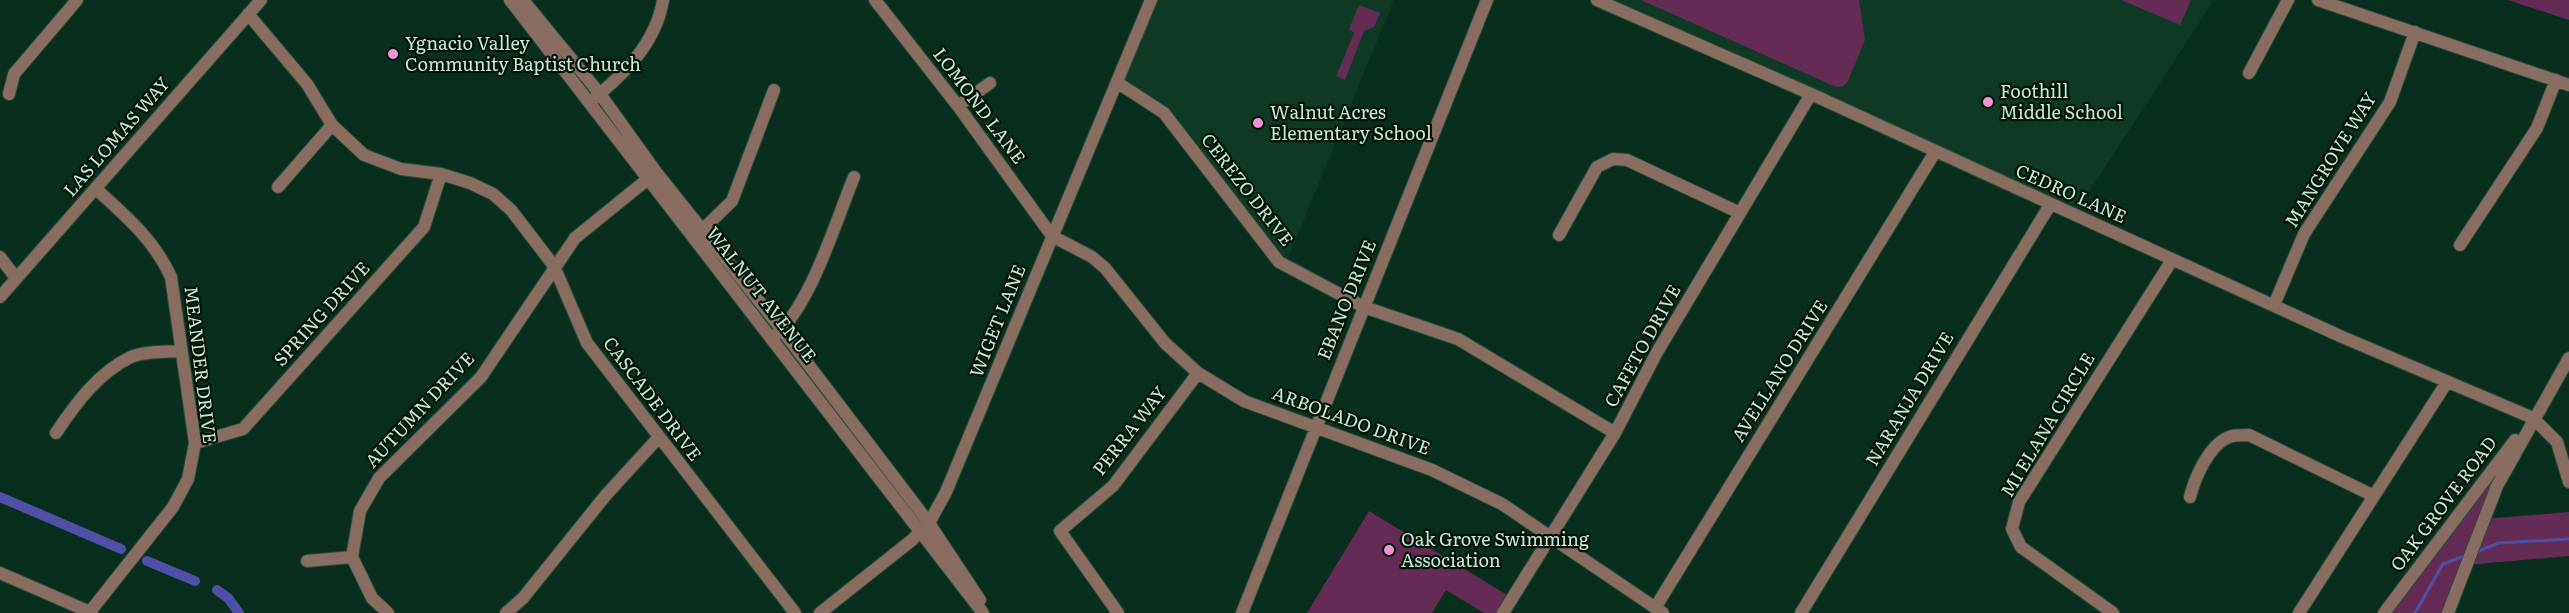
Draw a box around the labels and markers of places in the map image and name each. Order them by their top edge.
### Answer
place label: Ygnacio Valley Community Baptist Church [405,29,641,77]
marker: Ygnacio Valley Community Baptist Church [386,47,400,61]
place label: Foothill Middle School [2000,77,2123,125]
marker: Foothill Middle School [1981,95,1995,109]
place label: Walnut Acres Elementary School [1270,98,1432,146]
marker: Walnut Acres Elementary School [1251,116,1265,130]
place label: Oak Grove Swimming Association [1401,525,1590,573]
marker: Oak Grove Swimming Association [1382,543,1396,557]

